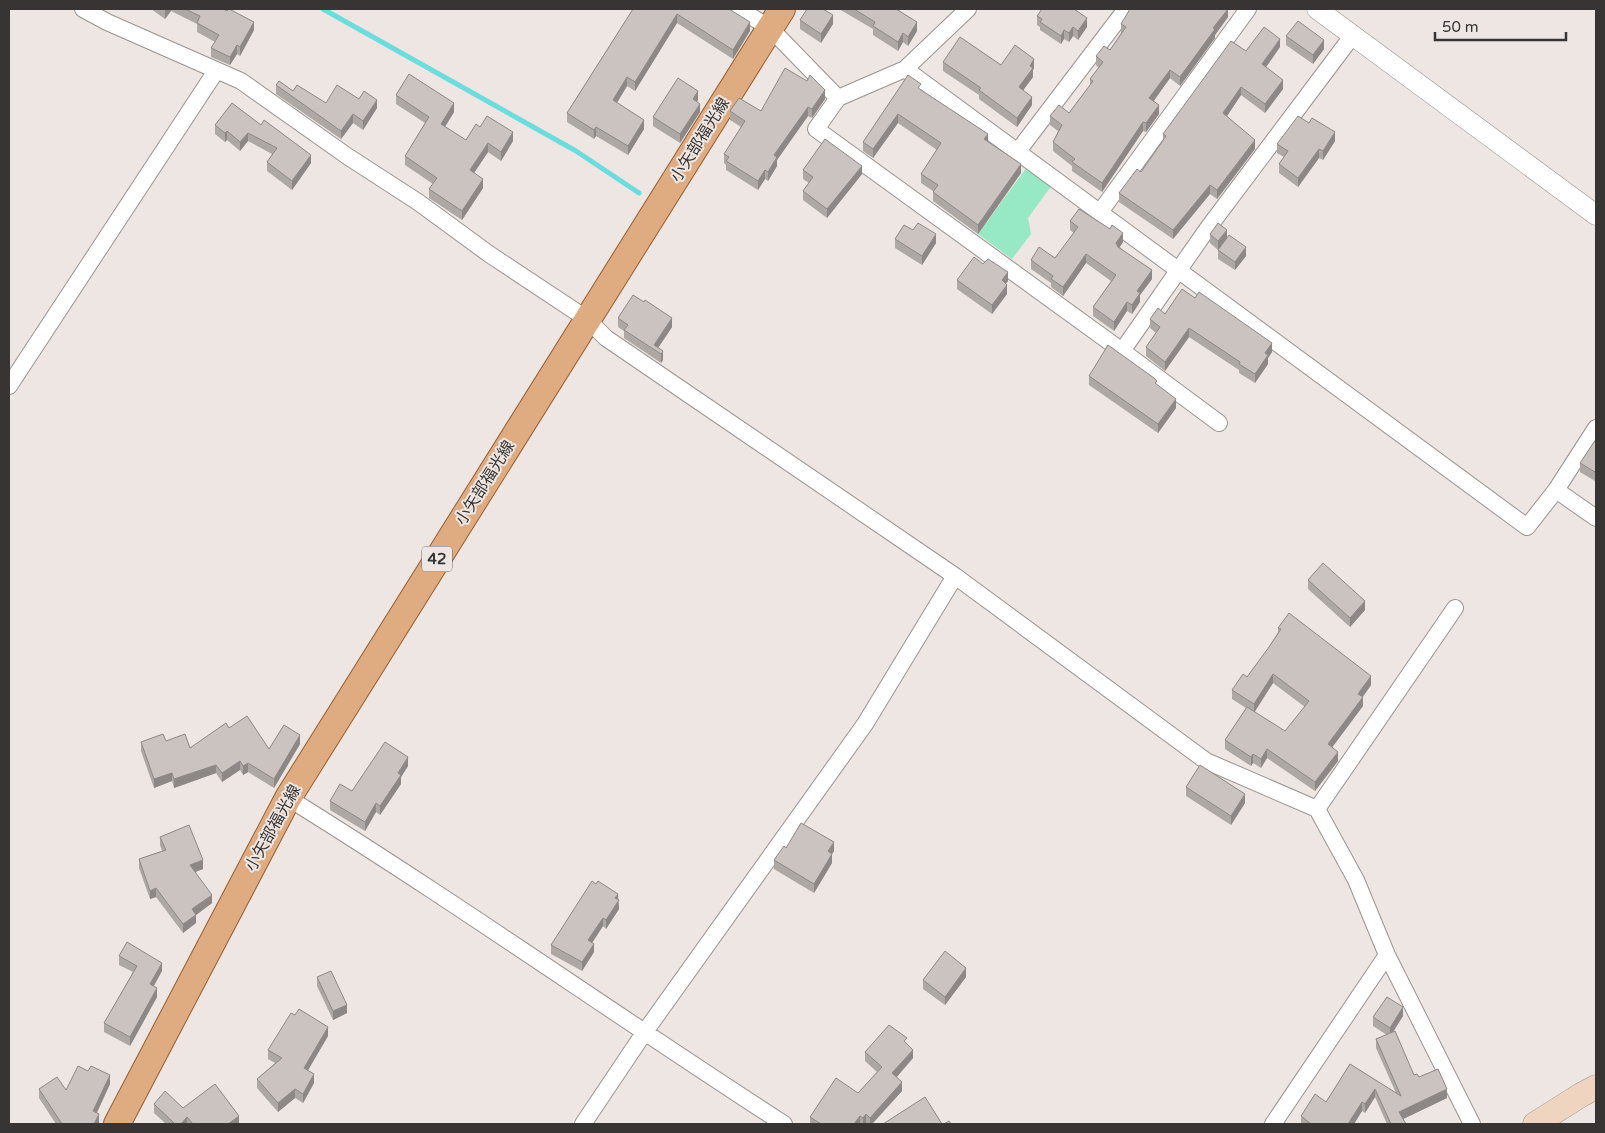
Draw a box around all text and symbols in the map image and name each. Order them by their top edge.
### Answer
scale bar [1435,10,1566,42]
text: 50 m [1442,18,1479,36]
street label: 小矢部福光線 [666,94,734,186]
street label: 小矢部福光線 [451,437,519,529]
road number: 42 [422,546,452,572]
street label: 小矢部福光線 [241,781,305,875]

